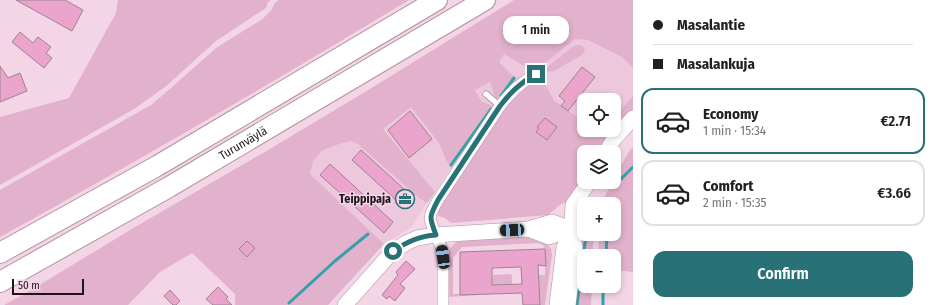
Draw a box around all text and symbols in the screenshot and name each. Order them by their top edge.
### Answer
callout: 1 min [503,16,569,44]
text: Masalantie [677,16,745,34]
text: 1 min [522,22,550,37]
text: Masalankuja [677,55,755,73]
route end [527,65,545,83]
map controls [577,93,621,293]
button: locate [577,93,621,137]
icon: car [655,103,691,139]
text: Economy [703,105,758,123]
text: €2.71 [880,112,911,130]
street label: Turunväylä [217,123,270,163]
text: 1 min · 15:34 [703,123,766,138]
button: layers [577,145,621,189]
icon: car [655,175,691,211]
text: Comfort [703,177,754,195]
text: €3.66 [877,184,911,202]
office icon: Teippipaja [394,188,416,210]
place label: Teippipaja [339,192,391,206]
text: 2 min · 15:35 [703,195,767,210]
button: + [577,197,621,241]
car [500,223,524,237]
route start [384,242,402,260]
car [435,244,451,270]
button: − [577,249,621,293]
button: Confirm [653,251,913,297]
scale bar [12,277,84,296]
text: 50 m [18,279,40,292]

